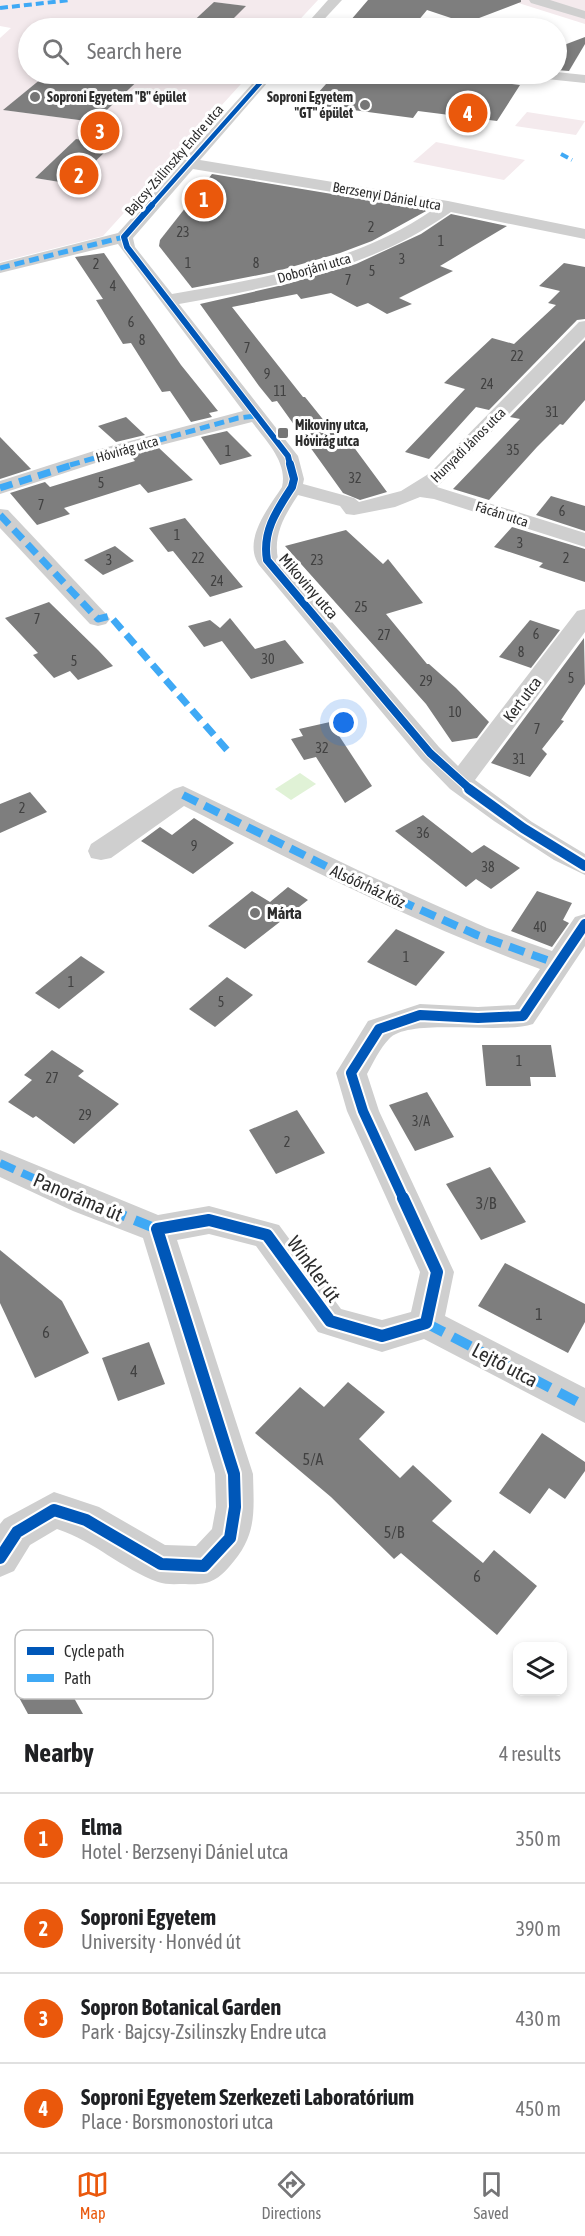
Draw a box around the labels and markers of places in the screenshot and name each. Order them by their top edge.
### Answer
place label: Soproni Egyetem "B" épület [47,89,186,105]
place label: Soproni Egyetem "GT" épület [267,89,353,121]
marker: Soproni Egyetem "B" épület [28,90,42,104]
pin: 4 [448,90,488,136]
marker: Soproni Egyetem "GT" épület [358,98,372,112]
pin: 3 [80,108,120,154]
pin: 2 [60,152,98,198]
pin: 1 [184,176,224,222]
place label: Mikoviny utca, Hóvirág utca [295,417,369,449]
marker: Mikoviny utca, Hóvirág utca [276,426,290,440]
place label: Márta [267,904,302,922]
marker: Márta [248,906,262,920]

